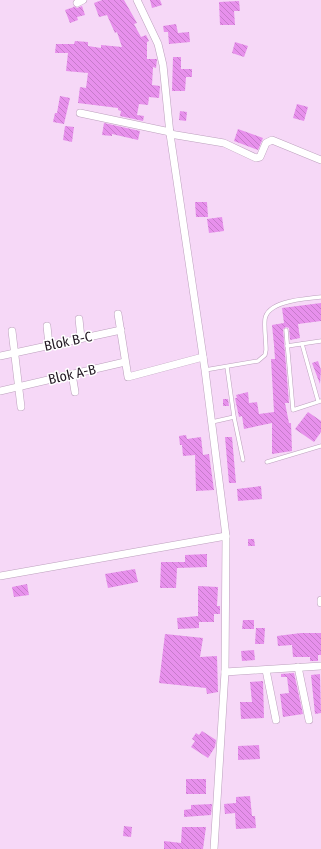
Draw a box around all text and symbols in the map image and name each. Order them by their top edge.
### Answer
street label: Blok B-C [43,328,94,355]
street label: Blok A-B [47,361,98,388]

